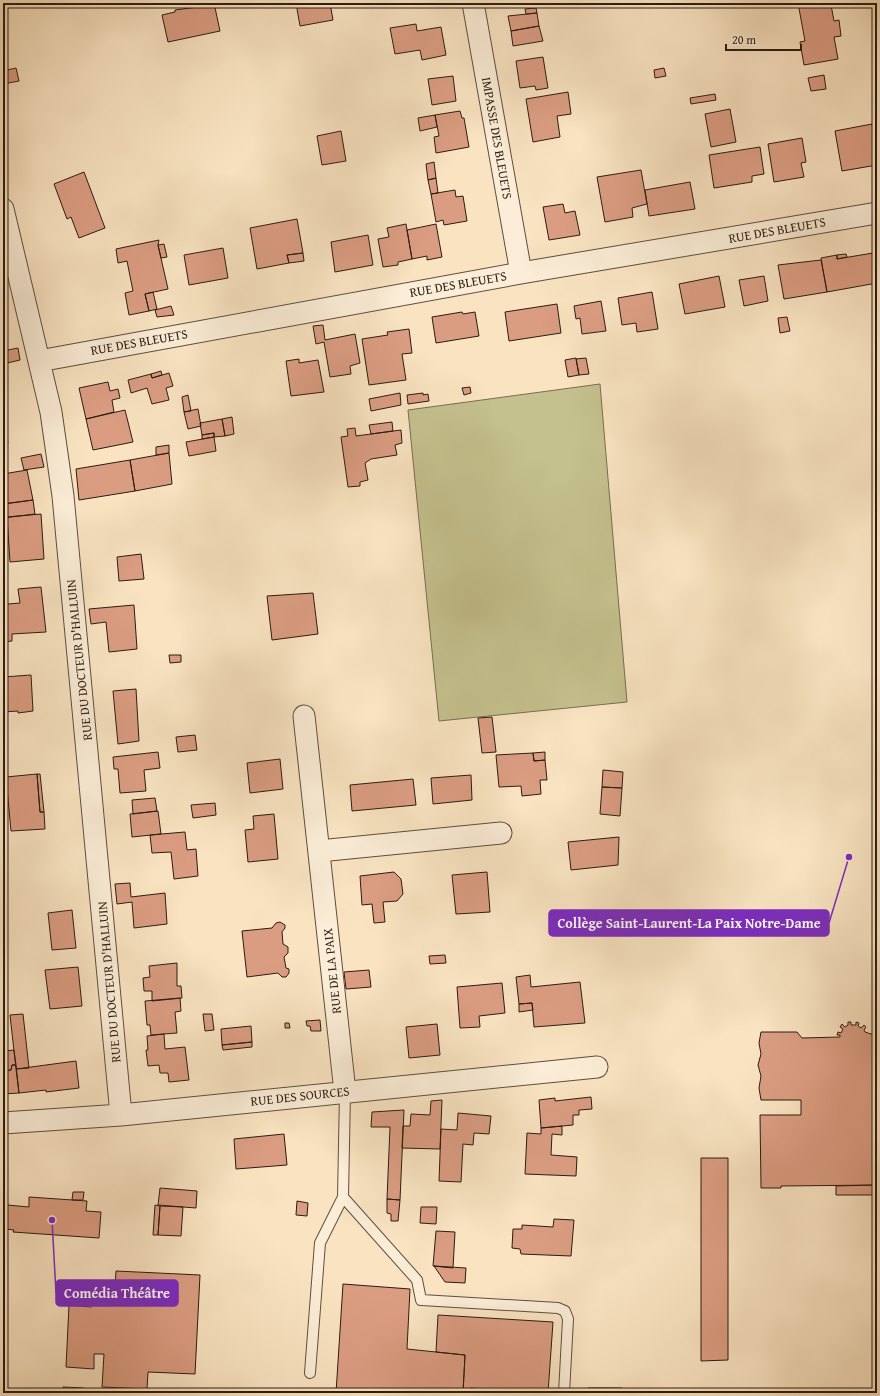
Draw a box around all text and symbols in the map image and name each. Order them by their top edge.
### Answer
scale bar [726,26,801,52]
text: 20 m [732,31,756,48]
street label: IMPASSE DES BLEUETS [477,75,517,201]
street label: RUE DES BLEUETS [727,212,827,248]
street label: RUE DES BLEUETS [408,266,508,302]
street label: RUE DES BLEUETS [89,324,189,360]
street label: RUE DU DOCTEUR D'HALLUIN [61,578,97,742]
street label: RUE DU DOCTEUR D'HALLUIN [92,900,126,1063]
callout: Collège Saint-Laurent-La Paix Notre-Dame [549,910,829,936]
text: Collège Saint-Laurent-La Paix Notre-Dame [557,913,821,933]
street label: RUE DE LA PAIX [318,927,346,1015]
street label: RUE DES SOURCES [250,1081,350,1111]
callout: Comédia Théâtre [56,1280,178,1306]
text: Comédia Théâtre [64,1283,170,1303]

